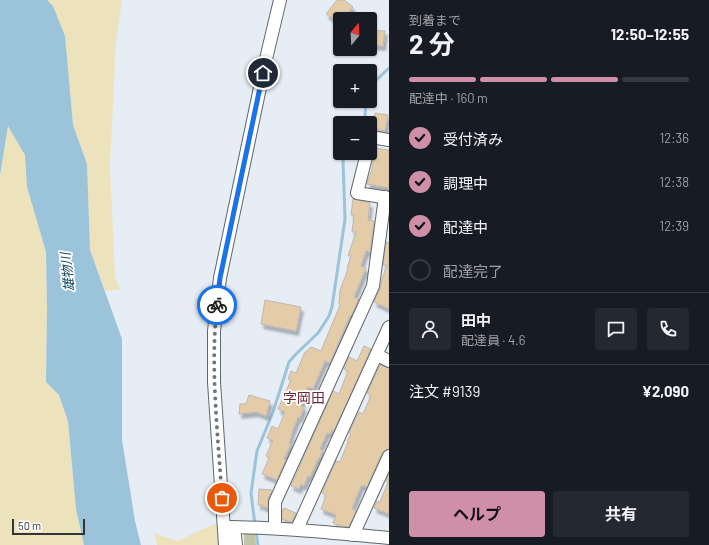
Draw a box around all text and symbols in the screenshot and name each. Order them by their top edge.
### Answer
north arrow [333,12,377,56]
map controls [333,12,377,160]
text: 到着まで [409,12,461,28]
text: 12:50–12:55 [611,25,689,43]
text: 2 分 [409,28,455,59]
pin [246,56,280,90]
icon: home [252,62,274,84]
button: + [333,64,377,108]
text: 配達中 · 160 m [409,90,488,106]
button: − [333,116,377,160]
icon: check [409,127,431,149]
text: 受付済み [443,130,503,148]
text: 12:36 [660,130,689,146]
icon: check [409,171,431,193]
text: 調理中 [443,174,488,192]
text: 12:38 [660,174,689,190]
icon: check [409,215,431,237]
text: 配達中 [443,218,488,236]
text: 12:39 [660,218,689,234]
water label: 雄物川 [57,250,77,292]
text: 配達完了 [443,262,503,280]
courier [197,285,237,325]
icon: bike [206,294,228,316]
button: person [409,308,451,350]
button: chat [595,308,637,350]
button: phone [647,308,689,350]
text: 田中 [461,311,491,329]
text: 配達員 · 4.6 [461,332,525,348]
text: 注文 #9139 [409,382,480,400]
text: ¥2,090 [642,382,689,400]
district label: 字岡田 [283,389,325,406]
pin [205,481,239,515]
icon: bag [211,487,233,509]
button: ヘルプ [409,491,545,537]
button: 共有 [553,491,689,537]
scale bar [12,517,85,536]
text: 50 m [18,519,41,532]

